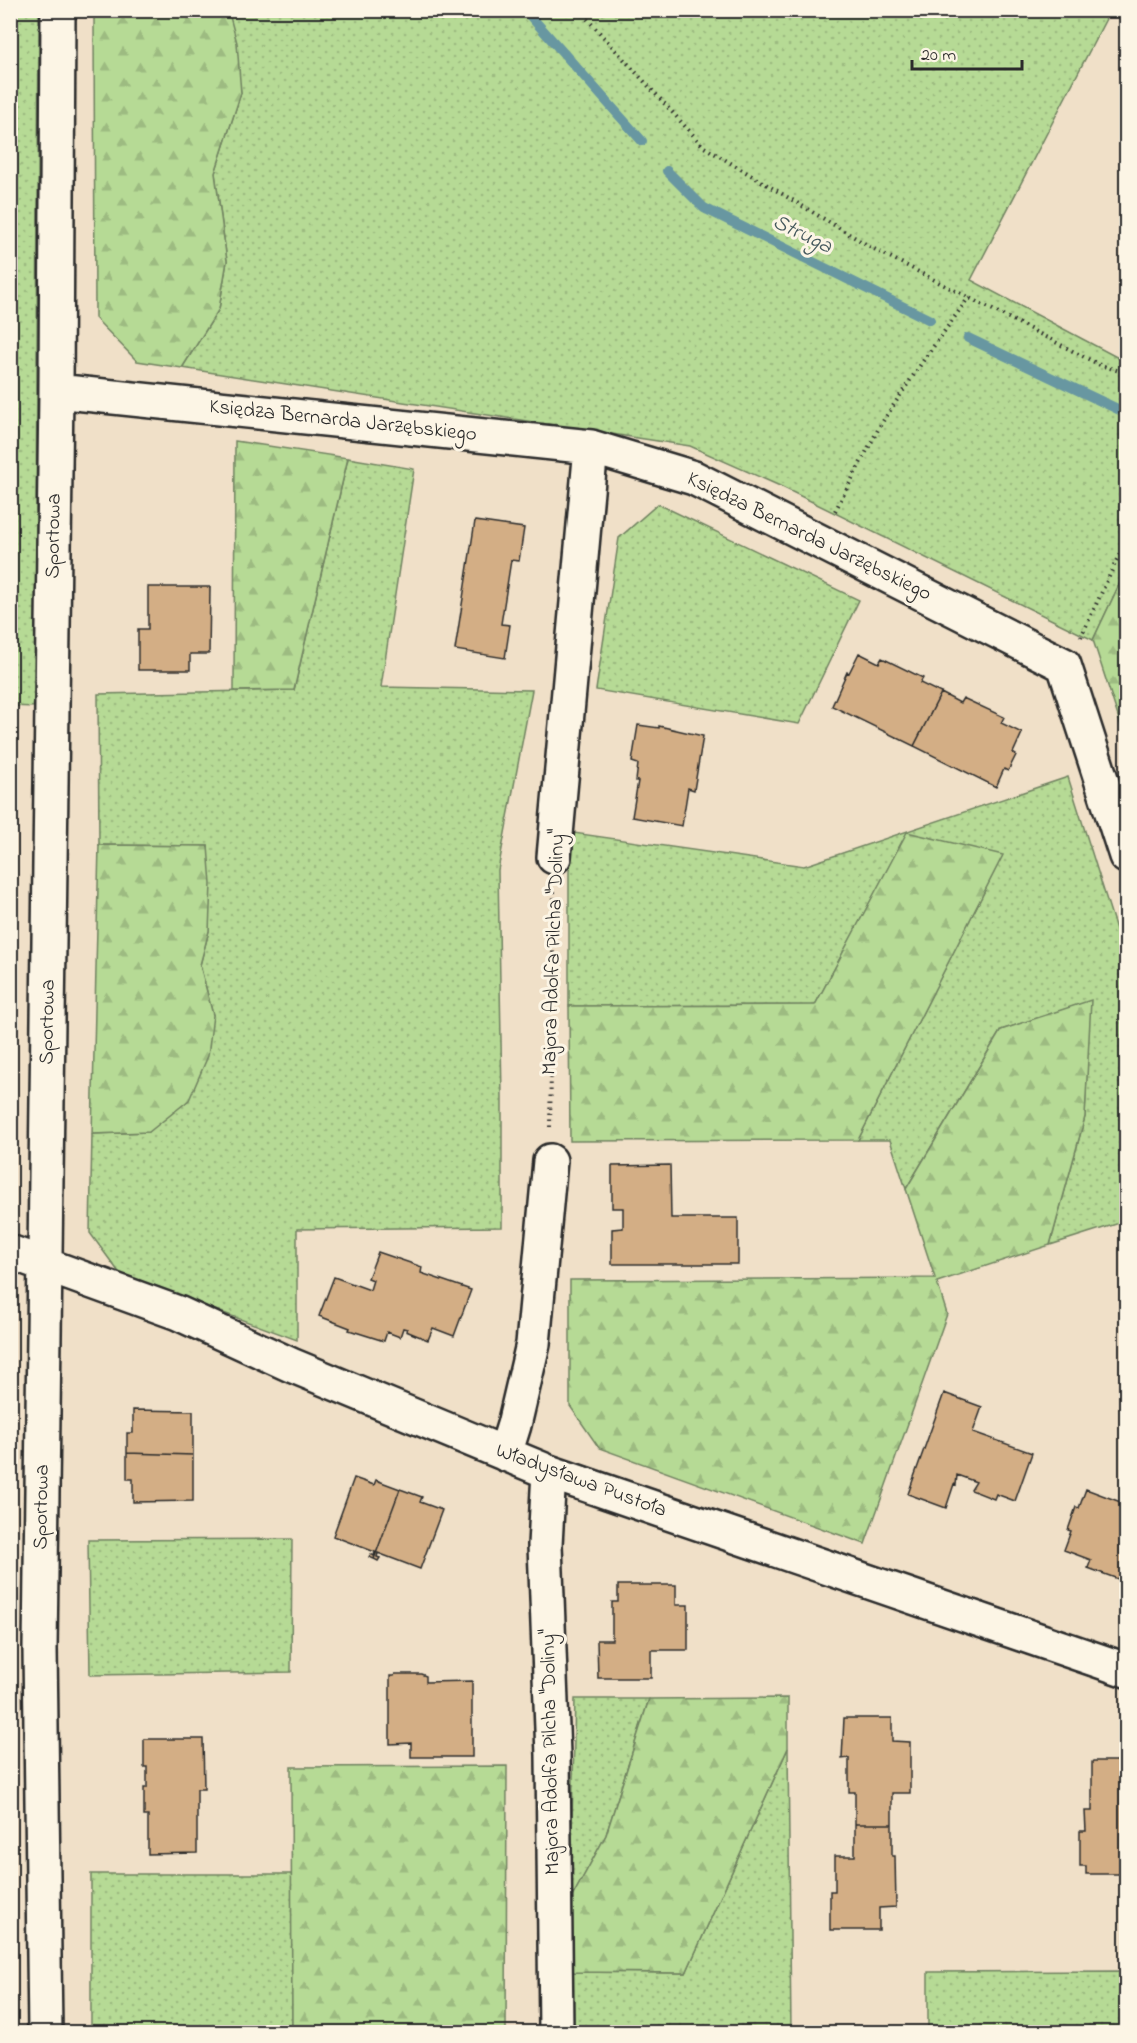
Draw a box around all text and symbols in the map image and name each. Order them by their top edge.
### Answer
scale bar [912,33,1022,71]
text: 20 m [921,43,956,69]
water label: Struga [767,207,838,264]
street label: Księdza Bernarda Jarzębskiego [208,392,478,452]
street label: Księdza Bernarda Jarzębskiego [681,465,936,611]
street label: Sportowa [38,493,70,579]
street label: Majora Adolfa Pilcha "Doliny" [535,828,575,1076]
street label: Sportowa [32,979,64,1065]
street label: Władysława Pustoła [491,1436,671,1528]
street label: Sportowa [26,1464,58,1550]
street label: Majora Adolfa Pilcha "Doliny" [534,1629,570,1875]

